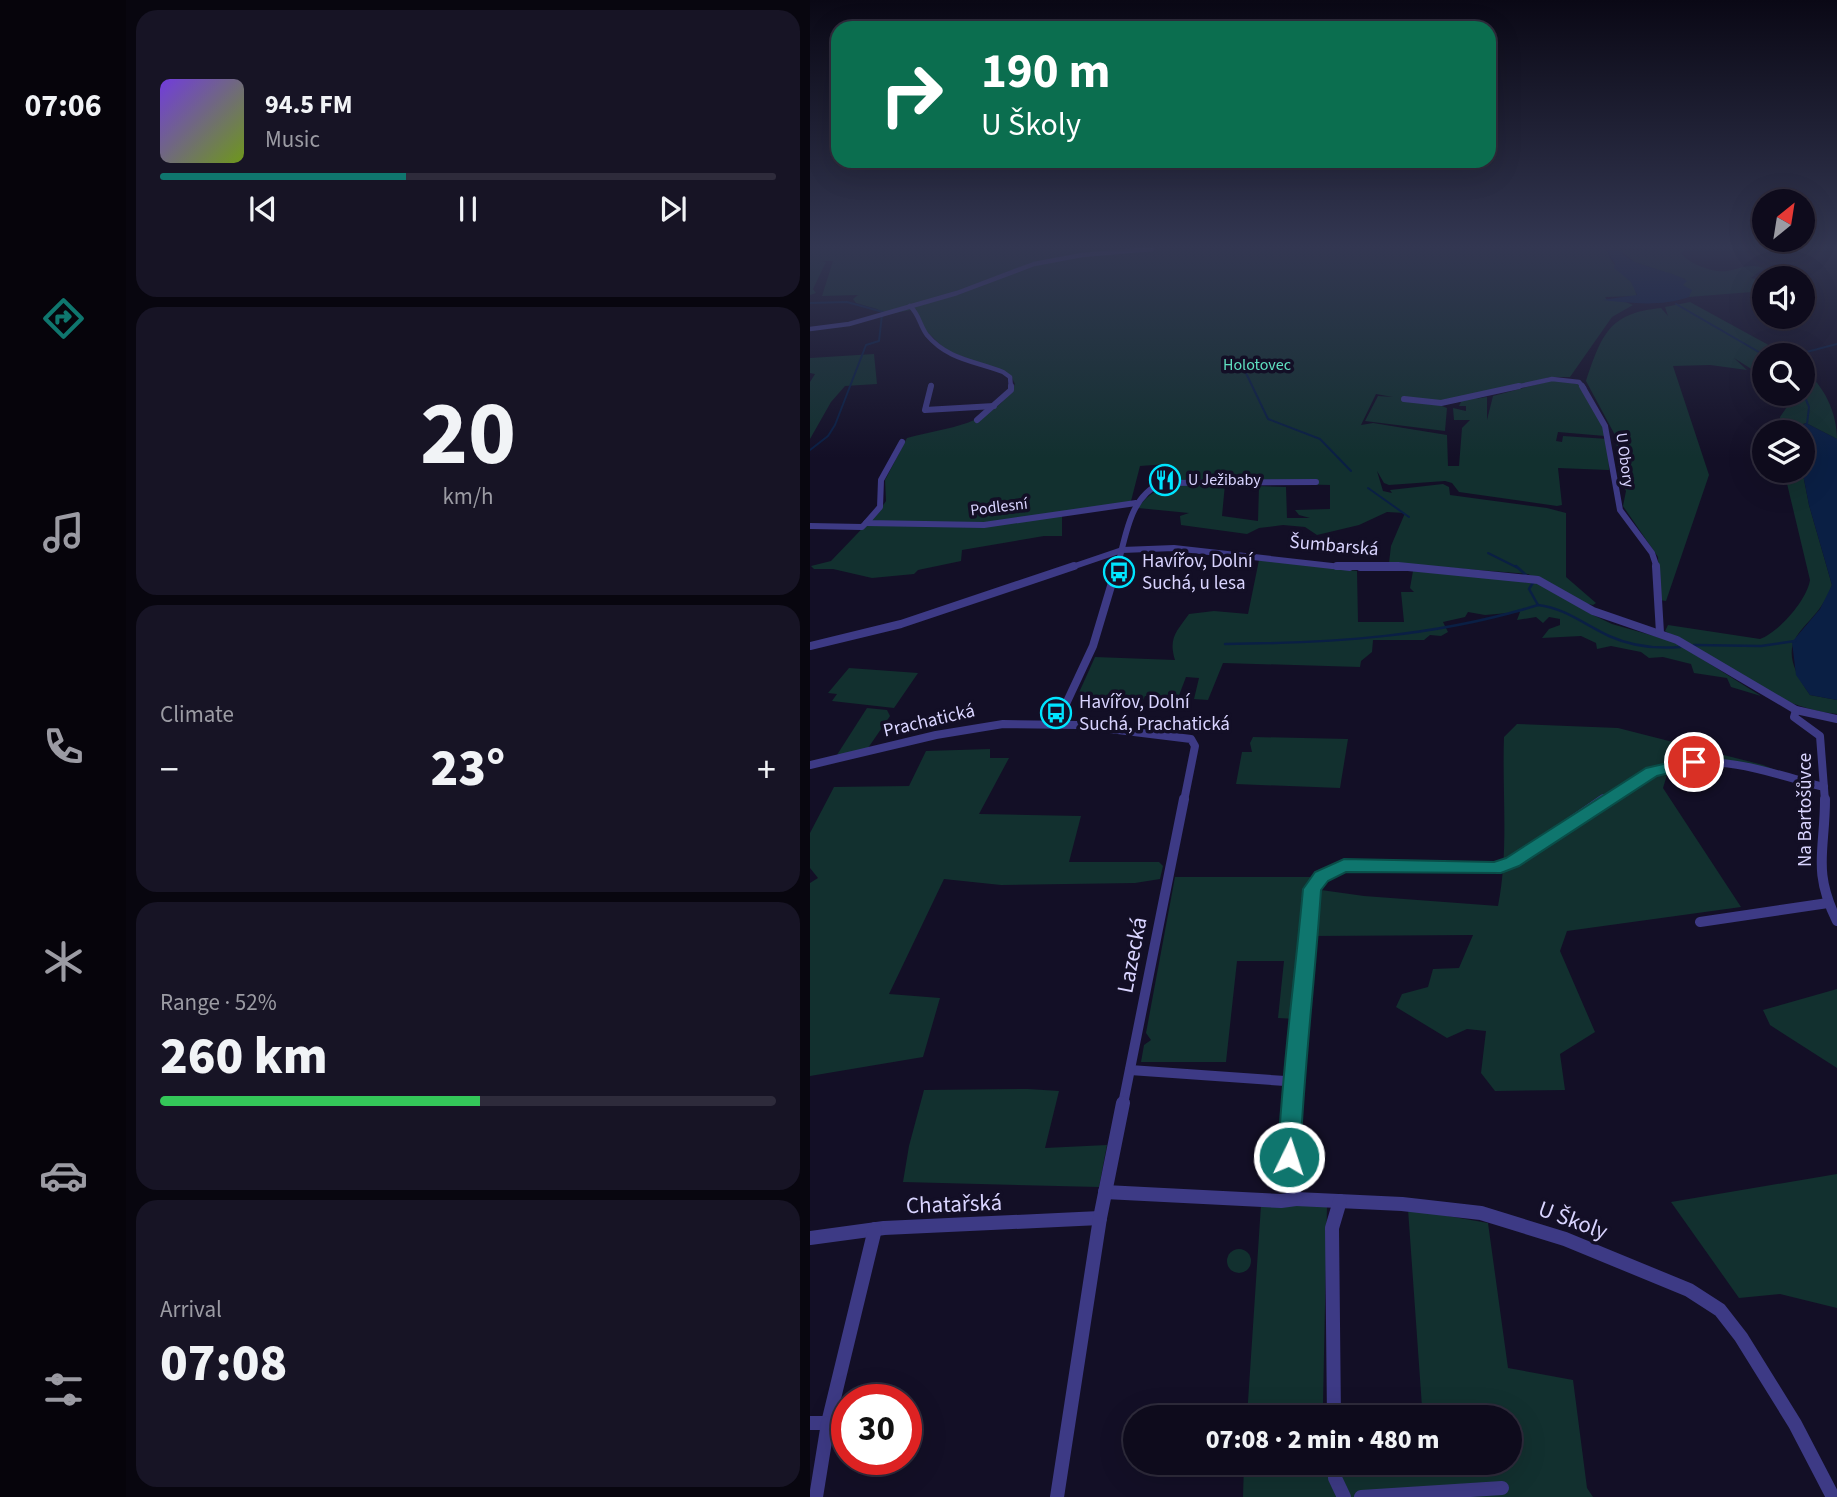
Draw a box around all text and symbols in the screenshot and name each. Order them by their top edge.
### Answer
text: 190 m [981,37,1110,107]
icon: right [866,49,957,140]
text: 07:06 [24,83,102,129]
text: 94.5 FM [265,86,353,123]
text: U Školy [981,102,1081,148]
text: Music [265,123,320,156]
north arrow [1752,189,1814,252]
map controls [1752,189,1815,483]
icon: previous [244,190,282,228]
icon: pause [449,190,487,228]
icon: next [654,190,692,228]
button: sound [1752,266,1815,329]
icon: directions [39,294,88,343]
button: search [1752,343,1815,406]
park label: Holotovec [1223,354,1291,376]
text: 20 [420,370,516,499]
button: layers [1752,420,1815,483]
street label: U Obory [1610,431,1640,489]
restaurant icon: U Ježibaby [1148,463,1182,497]
place label: U Ježibaby [1188,469,1261,491]
text: km/h [442,480,494,513]
street label: Podlesní [969,492,1030,521]
icon: music [39,508,88,557]
street label: Šumbarská [1288,529,1380,563]
place label: Havířov, Dolní Suchá, u lesa [1142,548,1254,597]
bus stop icon: Havířov, Dolní Suchá, u lesa [1102,555,1136,589]
place label: Havířov, Dolní Suchá, Prachatická [1079,689,1230,738]
bus stop icon: Havířov, Dolní Suchá, Prachatická [1039,696,1073,730]
street label: Prachatická [880,697,978,745]
text: Climate [160,698,234,731]
icon: phone [39,722,88,771]
text: 23° [431,732,505,806]
pin [1664,732,1724,792]
text: − [160,743,179,797]
text: + [757,743,776,797]
icon: arrive [1675,743,1713,781]
street label: Na Bartošůvce [1792,753,1819,867]
street label: Lazecká [1108,914,1156,996]
icon: climate [39,937,88,986]
text: Range · 52% [160,986,277,1019]
text: 260 km [160,1020,328,1094]
position arrow [1252,1120,1326,1194]
icon: car [39,1151,88,1200]
street label: Chatařská [905,1186,1003,1222]
street label: U Školy [1534,1192,1613,1248]
text: Arrival [160,1293,222,1326]
text: 07:08 [160,1327,287,1401]
icon: filters [39,1365,88,1414]
speed limit sign: 30 [831,1384,922,1475]
text: 07:08 · 2 min · 480 m [1206,1421,1439,1458]

